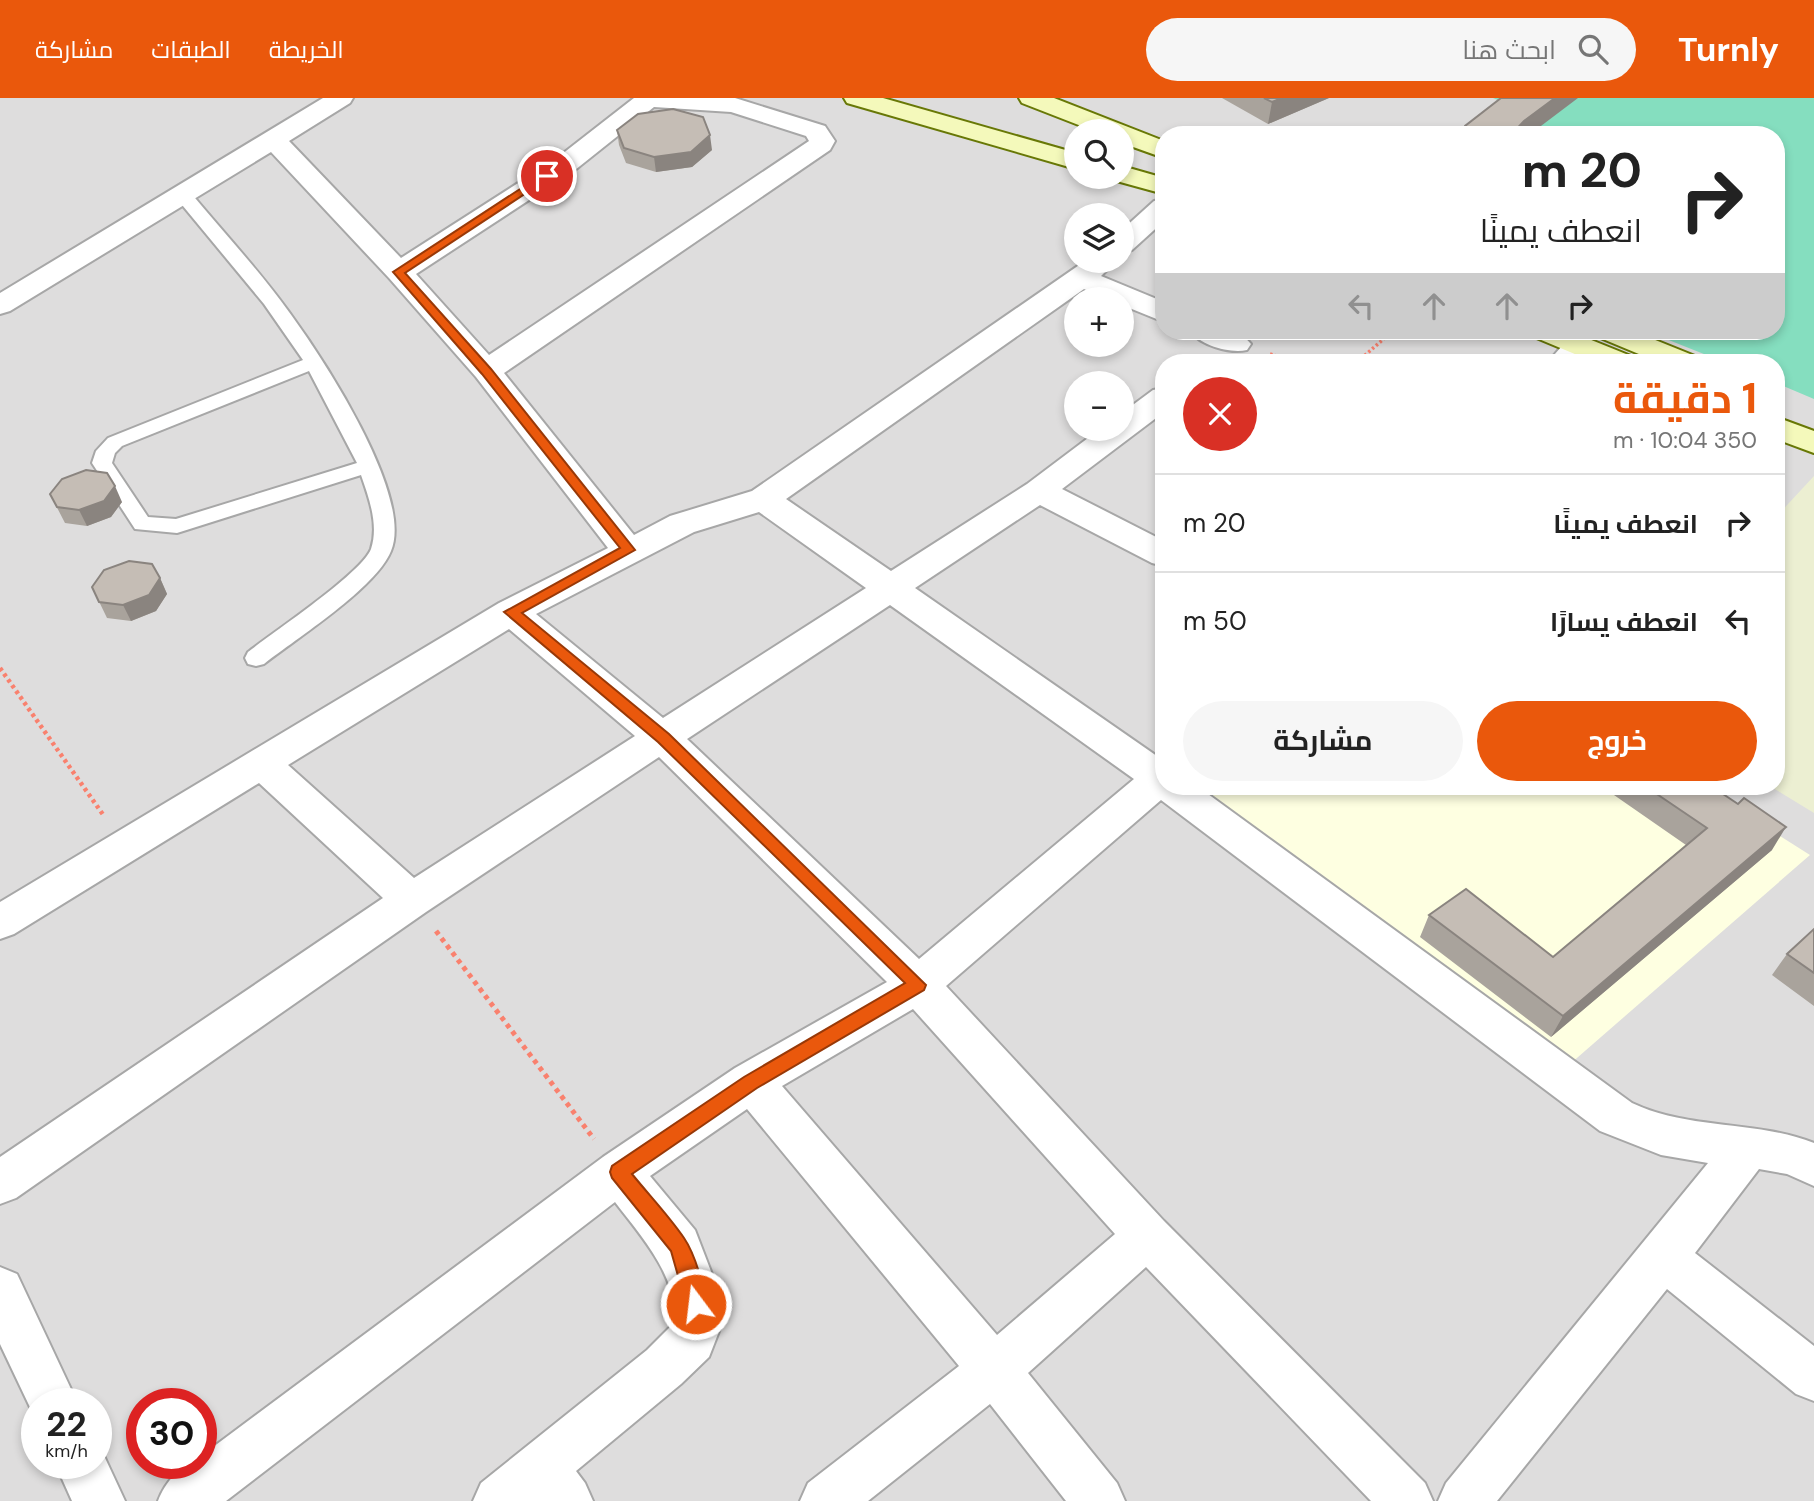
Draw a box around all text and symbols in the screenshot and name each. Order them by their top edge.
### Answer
search box [1146,18,1636,81]
text: Turnly [1678,28,1779,71]
icon: search [1574,30,1612,68]
text: ابحث هنا [1462,33,1556,67]
text: مشاركة [35,34,113,65]
text: الطبقات [151,34,231,65]
text: الخريطة [269,34,344,65]
map controls [1064,119,1134,441]
button: search [1064,119,1134,189]
text: 20 m [1522,138,1642,202]
pin [517,146,577,206]
icon: right [1666,154,1757,245]
icon: arrive [528,157,566,195]
button: layers [1064,203,1134,273]
text: انعطف يمينًا [1480,210,1642,252]
button: + [1064,287,1134,357]
icon: left [1342,287,1380,325]
icon: ahead [1415,287,1453,325]
icon: ahead [1488,287,1526,325]
icon: right [1561,287,1599,325]
button: − [1064,371,1134,441]
text: 1 دقيقة [1613,371,1757,426]
button: close [1183,377,1257,451]
text: 350 m · 10:04 [1613,425,1757,455]
icon: right [1719,504,1757,542]
text: 20 m [1183,506,1246,540]
text: انعطف يمينًا [1553,507,1698,541]
icon: left [1719,602,1757,640]
text: 50 m [1183,604,1247,638]
text: انعطف يسارًا [1550,605,1698,639]
button: مشاركة [1183,701,1463,781]
button: خروج [1477,701,1757,781]
position arrow [659,1267,733,1341]
speed limit sign: 30 [126,1388,217,1479]
text: 22 [46,1401,87,1447]
text: km/h [45,1439,88,1463]

